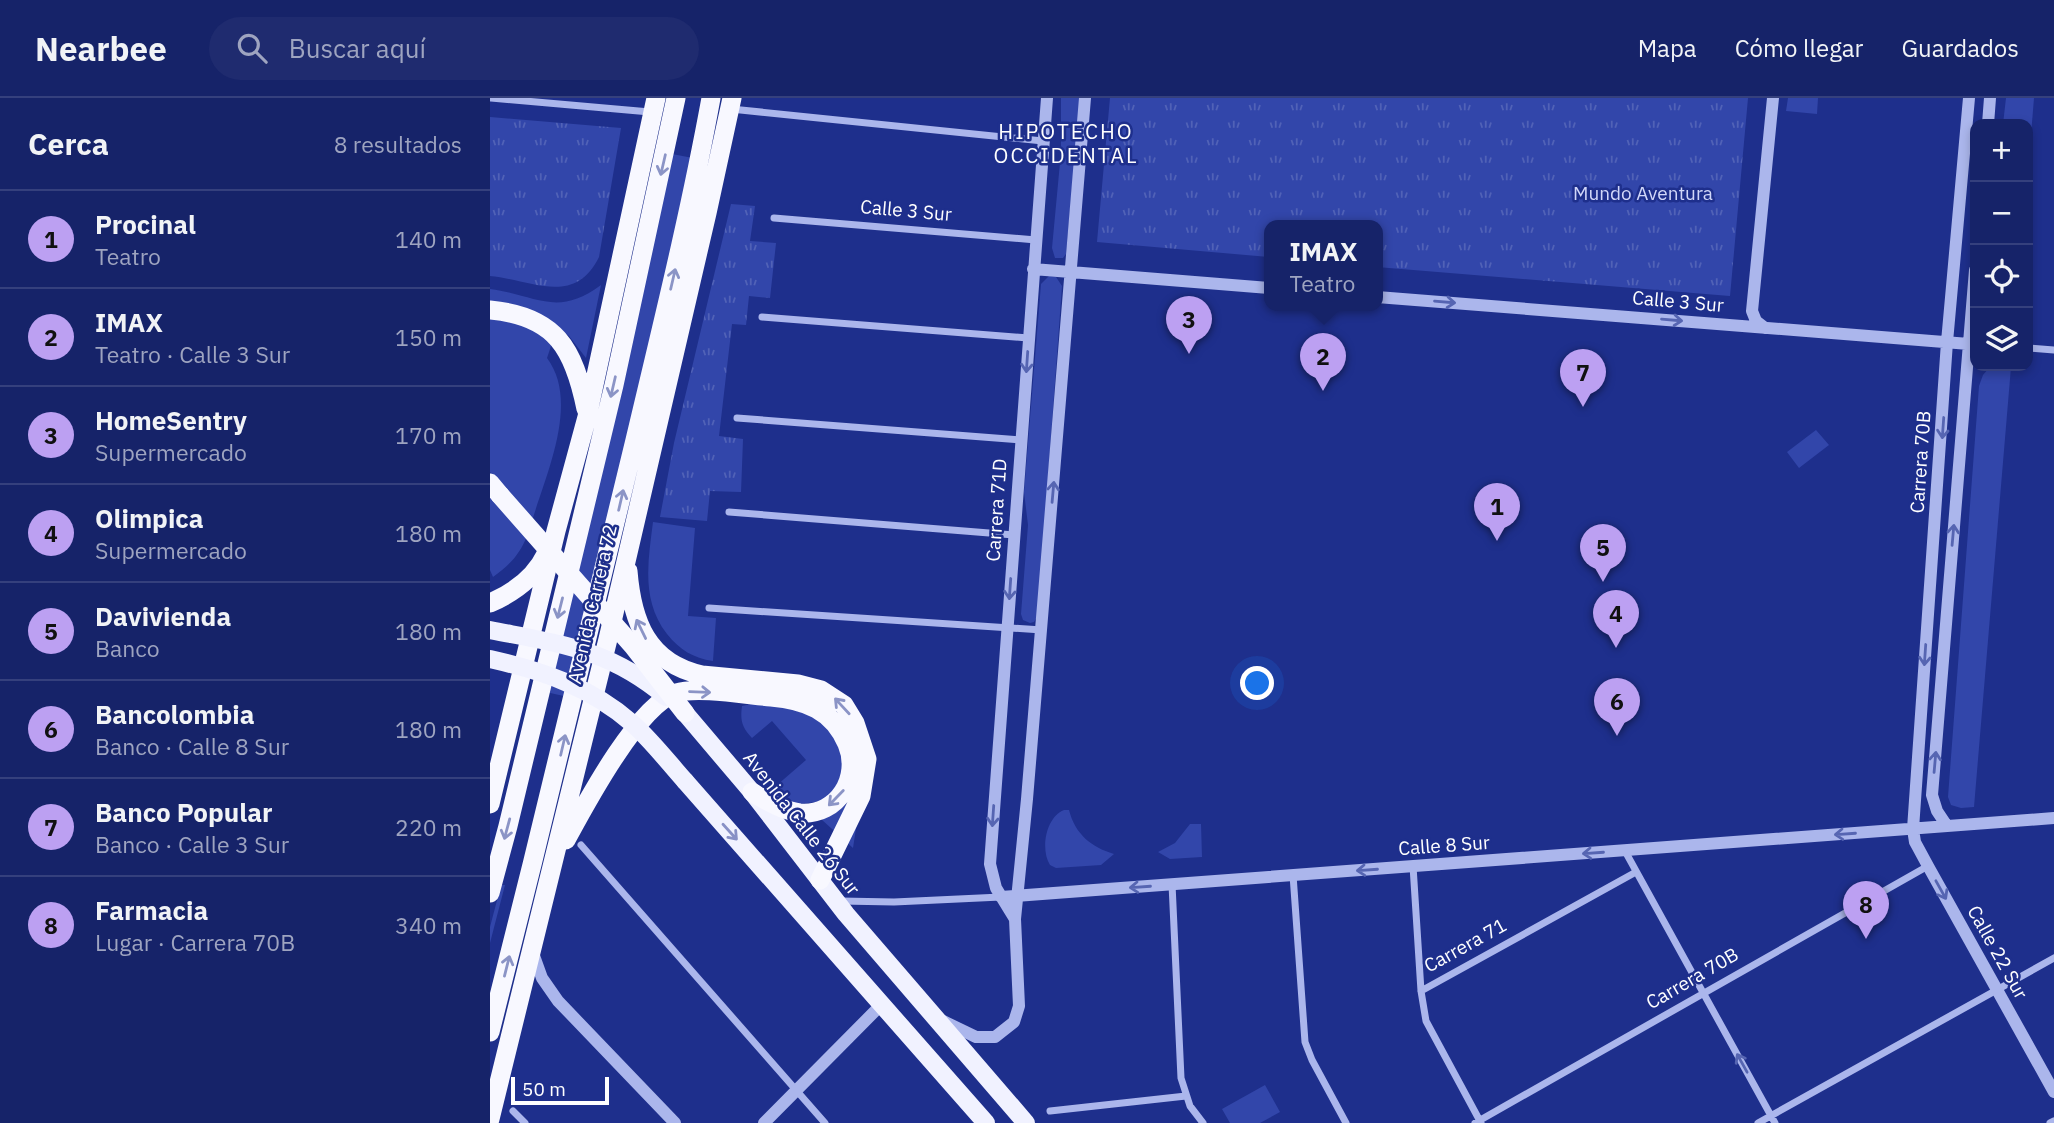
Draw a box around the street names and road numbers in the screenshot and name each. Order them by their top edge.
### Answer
street label: Calle 3 Sur [859,194,953,226]
street label: Calle 3 Sur [1631,285,1725,317]
street label: Carrera 70B [1904,410,1936,514]
street label: Carrera 71D [980,458,1012,562]
street label: Avenida Carrera 72 [562,522,622,686]
street label: Avenida Calle 26 Sur [738,746,866,900]
street label: Calle 8 Sur [1397,830,1491,860]
street label: Calle 22 Sur [1962,901,2034,1003]
street label: Carrera 71 [1420,913,1510,977]
street label: Carrera 70B [1641,942,1743,1014]

